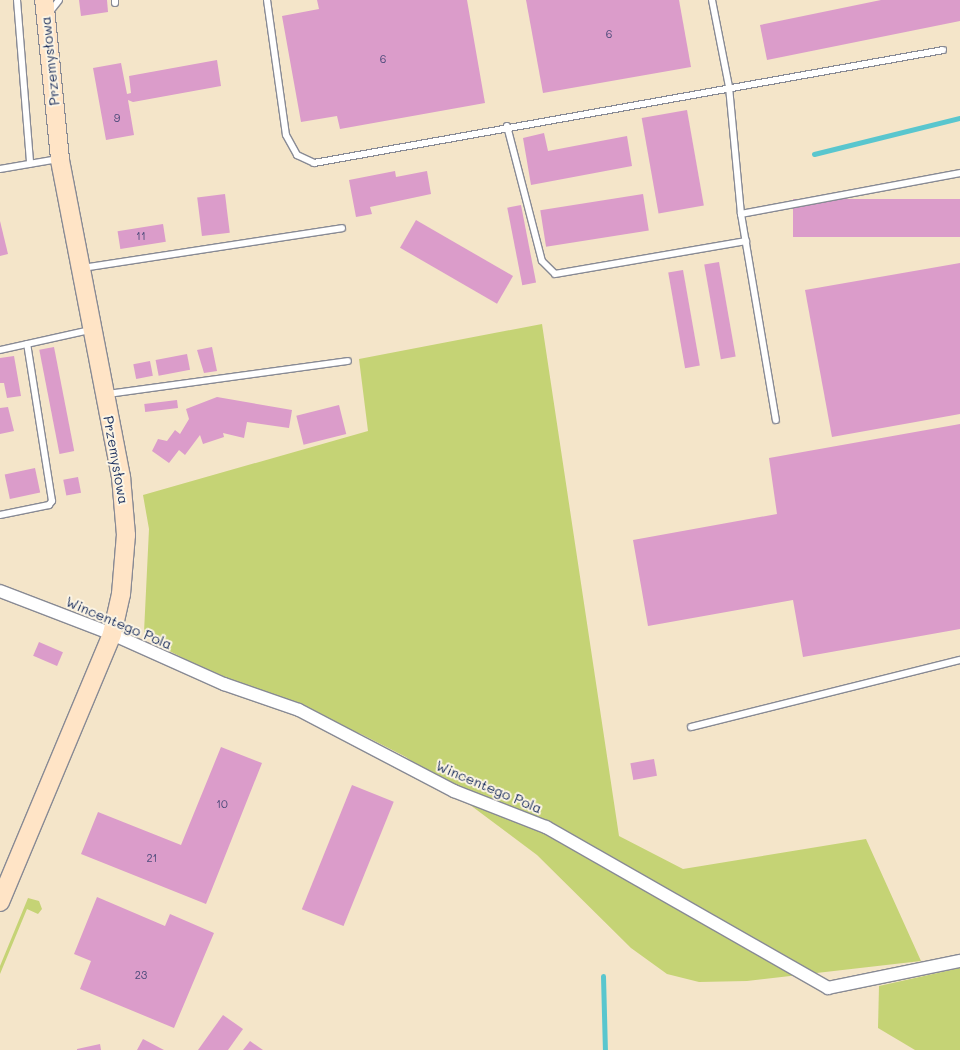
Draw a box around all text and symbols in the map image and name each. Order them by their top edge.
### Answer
street label: Przemysłowa [37,16,63,106]
house number: 6 [606,27,612,41]
house number: 6 [380,52,386,66]
house number: 9 [114,111,120,125]
house number: 11 [136,229,146,243]
street label: Przemysłowa [100,414,132,506]
street label: Wincentego Pola [63,593,175,653]
street label: Wincentego Pola [433,757,545,817]
house number: 10 [216,797,228,811]
house number: 21 [146,851,158,865]
house number: 23 [135,968,147,982]

